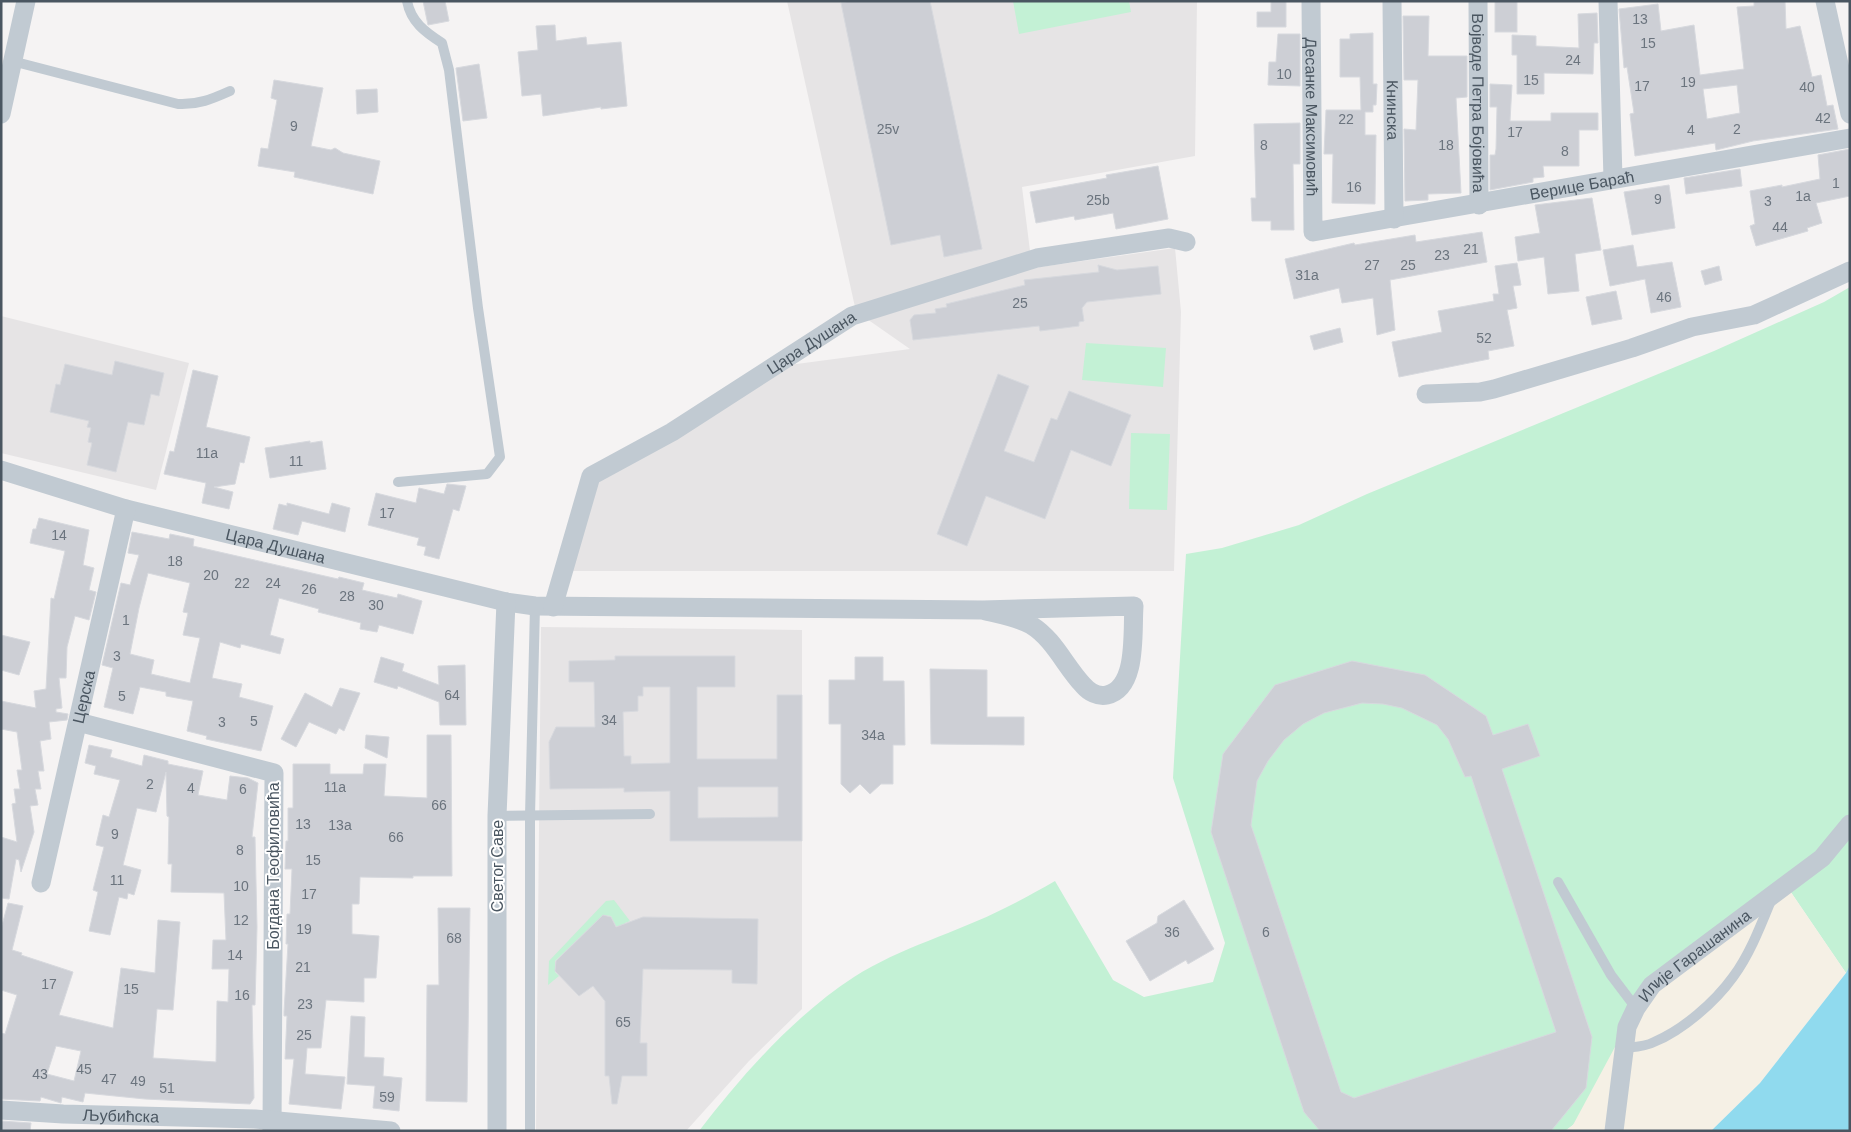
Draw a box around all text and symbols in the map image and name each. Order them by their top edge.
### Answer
house number: 13 [1632,11,1648,27]
street label: Војводе Петра Бојовића [1469,13,1487,193]
house number: 15 [1640,35,1656,51]
street label: Десанке Максимовић [1302,38,1321,196]
house number: 24 [1565,52,1581,68]
house number: 10 [1276,66,1292,82]
house number: 15 [1523,72,1539,88]
house number: 19 [1680,74,1696,90]
house number: 17 [1634,78,1650,94]
house number: 40 [1799,79,1815,95]
street label: Книнска [1384,80,1401,140]
house number: 42 [1815,110,1831,126]
house number: 22 [1338,111,1354,127]
house number: 9 [290,118,298,134]
house number: 25v [877,121,899,137]
house number: 2 [1733,121,1741,137]
house number: 4 [1687,122,1695,138]
house number: 17 [1507,124,1523,140]
house number: 8 [1260,137,1268,153]
house number: 18 [1438,137,1454,153]
house number: 8 [1561,143,1569,159]
street label: Верице Бараћ [1528,168,1636,203]
house number: 1 [1832,175,1840,191]
house number: 16 [1346,179,1362,195]
house number: 1a [1795,188,1811,204]
house number: 9 [1654,191,1662,207]
house number: 25b [1086,192,1110,208]
house number: 3 [1764,193,1772,209]
house number: 44 [1772,219,1788,235]
house number: 21 [1463,241,1479,257]
house number: 23 [1434,247,1450,263]
house number: 27 [1364,257,1380,273]
house number: 25 [1400,257,1416,273]
house number: 31a [1295,267,1319,283]
house number: 46 [1656,289,1672,305]
house number: 25 [1012,295,1028,311]
street label: Цара Душана [764,308,859,378]
house number: 52 [1476,330,1492,346]
house number: 11a [196,445,218,461]
house number: 11 [289,453,303,469]
house number: 17 [379,505,395,521]
street label: Цара Душана [224,526,327,567]
house number: 14 [51,527,67,543]
house number: 18 [167,553,183,569]
house number: 20 [203,567,219,583]
house number: 22 [234,575,250,591]
house number: 24 [265,575,281,591]
house number: 26 [301,581,317,597]
house number: 28 [339,588,355,604]
house number: 30 [368,597,384,613]
house number: 1 [122,612,130,628]
house number: 3 [113,648,121,664]
street label: Церска [70,669,98,725]
house number: 64 [444,687,460,703]
house number: 5 [118,688,126,704]
house number: 34 [601,712,617,728]
house number: 5 [250,713,258,729]
house number: 3 [218,714,226,730]
house number: 34a [861,727,885,743]
house number: 2 [146,776,154,792]
house number: 11a [324,779,346,795]
house number: 4 [187,780,195,796]
house number: 6 [239,781,247,797]
street label: Богдана Теофиловића [265,782,282,950]
house number: 66 [431,797,447,813]
house number: 13 [295,816,311,832]
house number: 13a [328,817,352,833]
street label: Светог Саве [489,820,506,912]
house number: 9 [111,826,119,842]
house number: 66 [388,829,404,845]
house number: 8 [236,842,244,858]
house number: 15 [305,852,321,868]
house number: 11 [110,872,124,888]
house number: 10 [233,878,249,894]
house number: 17 [301,886,317,902]
street label: Илије Гарашанина [1635,906,1754,1005]
house number: 12 [233,912,249,928]
house number: 19 [296,921,312,937]
house number: 36 [1164,924,1180,940]
house number: 6 [1262,924,1270,940]
house number: 68 [446,930,462,946]
house number: 14 [227,947,243,963]
house number: 21 [295,959,311,975]
house number: 17 [41,976,57,992]
house number: 15 [123,981,139,997]
house number: 16 [234,987,250,1003]
house number: 23 [297,996,313,1012]
house number: 65 [615,1014,631,1030]
house number: 25 [296,1027,312,1043]
house number: 45 [76,1061,92,1077]
house number: 43 [32,1066,48,1082]
house number: 47 [101,1071,117,1087]
house number: 49 [130,1073,146,1089]
house number: 51 [159,1080,175,1096]
house number: 59 [379,1089,395,1105]
street label: Љубићска [82,1107,159,1126]

